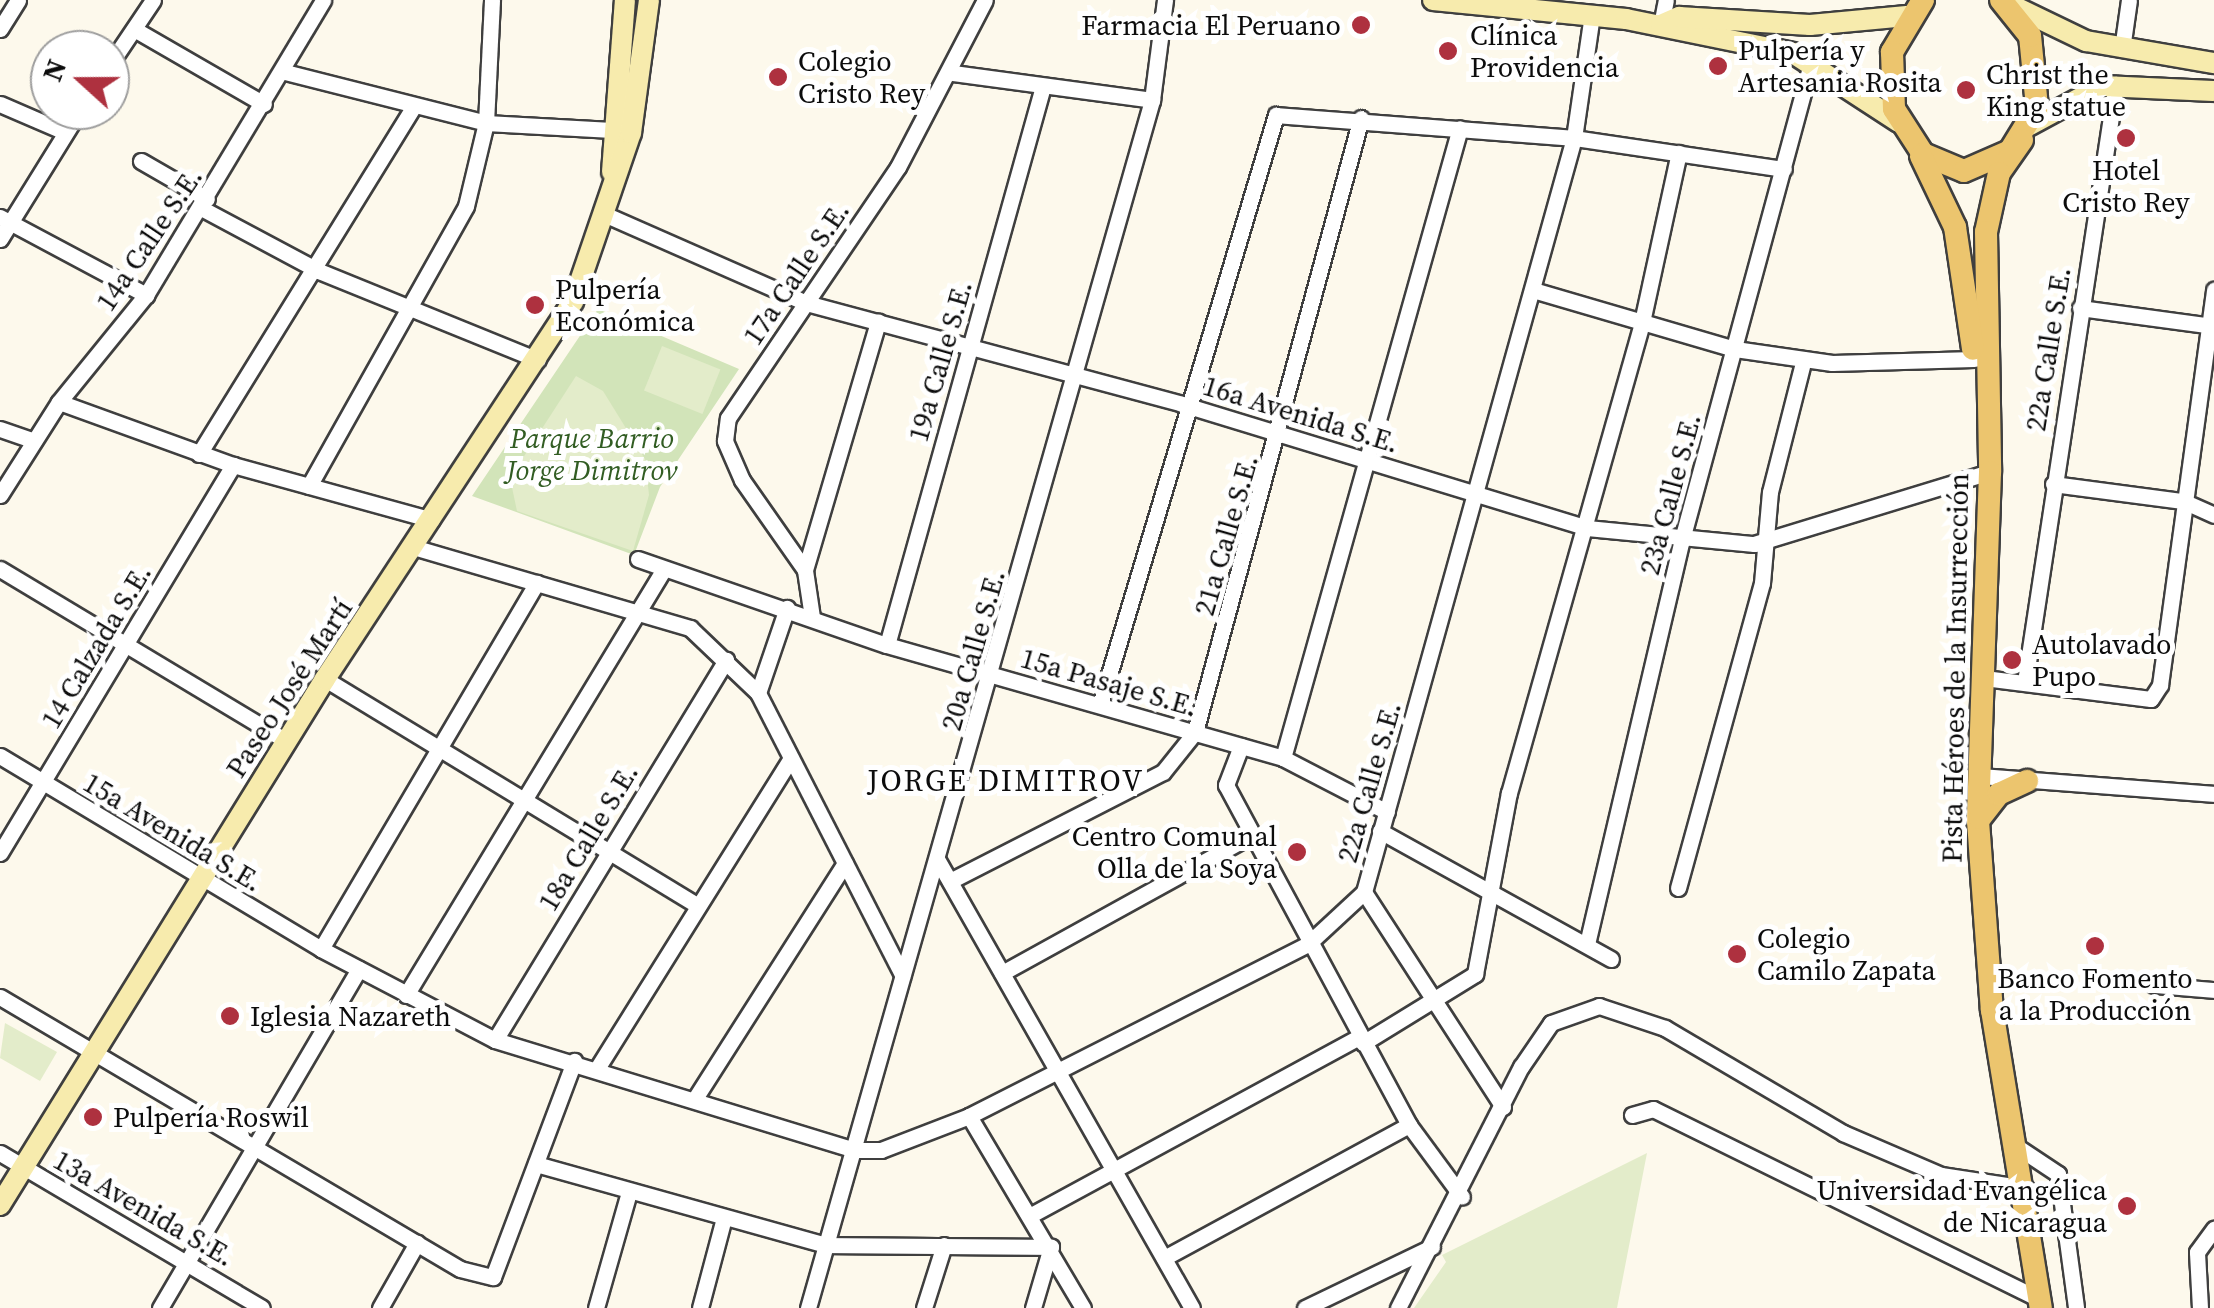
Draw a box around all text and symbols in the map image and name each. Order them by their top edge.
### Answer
place label: Farmacia El Peruano [1081,8,1341,42]
marker: Farmacia El Peruano [1350,14,1372,36]
place label: Clínica Providencia [1470,18,1619,84]
north arrow [30,30,130,130]
place label: Pulpería y Artesania Rosita [1738,33,1942,99]
marker: Clínica Providencia [1435,38,1461,64]
place label: Colegio Cristo Rey [798,44,925,110]
text: N [32,54,75,86]
marker: Pulpería y Artesania Rosita [1707,55,1729,77]
place label: Christ the King statue [1986,57,2126,123]
marker: Colegio Cristo Rey [767,66,789,88]
marker: Christ the King statue [1955,79,1977,101]
marker: Hotel Cristo Rey [2115,127,2137,149]
place label: Hotel Cristo Rey [2062,153,2190,219]
street label: 14a Calle S.E. [89,161,209,317]
street label: 17a Calle S.E. [736,195,856,351]
street label: 22a Calle S.E. [2018,265,2078,433]
place label: Pulpería Económica [555,272,695,338]
street label: 19a Calle S.E. [901,277,979,445]
marker: Pulpería Económica [524,294,546,316]
street label: 16a Avenida S.E. [1199,368,1403,460]
street label: 23a Calle S.E. [1632,410,1708,578]
park label: Parque Barrio Jorge Dimitrov [507,421,677,487]
street label: 21a Calle S.E. [1187,451,1265,619]
street label: Pista Héroes de la Insurrección [1935,473,1975,863]
street label: 14 Calzada S.E. [34,558,158,734]
street label: 20a Calle S.E. [934,566,1012,734]
street label: Paseo José Martí [219,592,359,784]
place label: Autolavado Pupo [2032,627,2171,693]
street label: 15a Pasaje S.E. [1017,641,1201,723]
marker: Autolavado Pupo [2001,649,2023,671]
street label: 22a Calle S.E. [1330,698,1408,866]
street label: 18a Calle S.E. [531,757,645,917]
district label: JORGE DIMITROV [867,763,1145,799]
street label: 15a Avenida S.E. [77,765,269,899]
place label: Centro Comunal Olla de la Soya [1072,819,1277,885]
marker: Centro Comunal Olla de la Soya [1286,841,1308,863]
place label: Colegio Camilo Zapata [1757,921,1936,987]
marker: Banco Fomento a la Producción [2084,935,2106,957]
marker: Colegio Camilo Zapata [1726,943,1748,965]
place label: Banco Fomento a la Producción [1997,961,2193,1027]
place label: Iglesia Nazareth [250,999,451,1033]
marker: Iglesia Nazareth [219,1005,241,1027]
place label: Pulpería Roswil [113,1100,309,1134]
marker: Pulpería Roswil [82,1106,104,1128]
street label: 13a Avenida S.E. [48,1143,240,1273]
place label: Universidad Evangélica de Nicaragua [1817,1173,2107,1239]
marker: Universidad Evangélica de Nicaragua [2116,1195,2138,1217]

